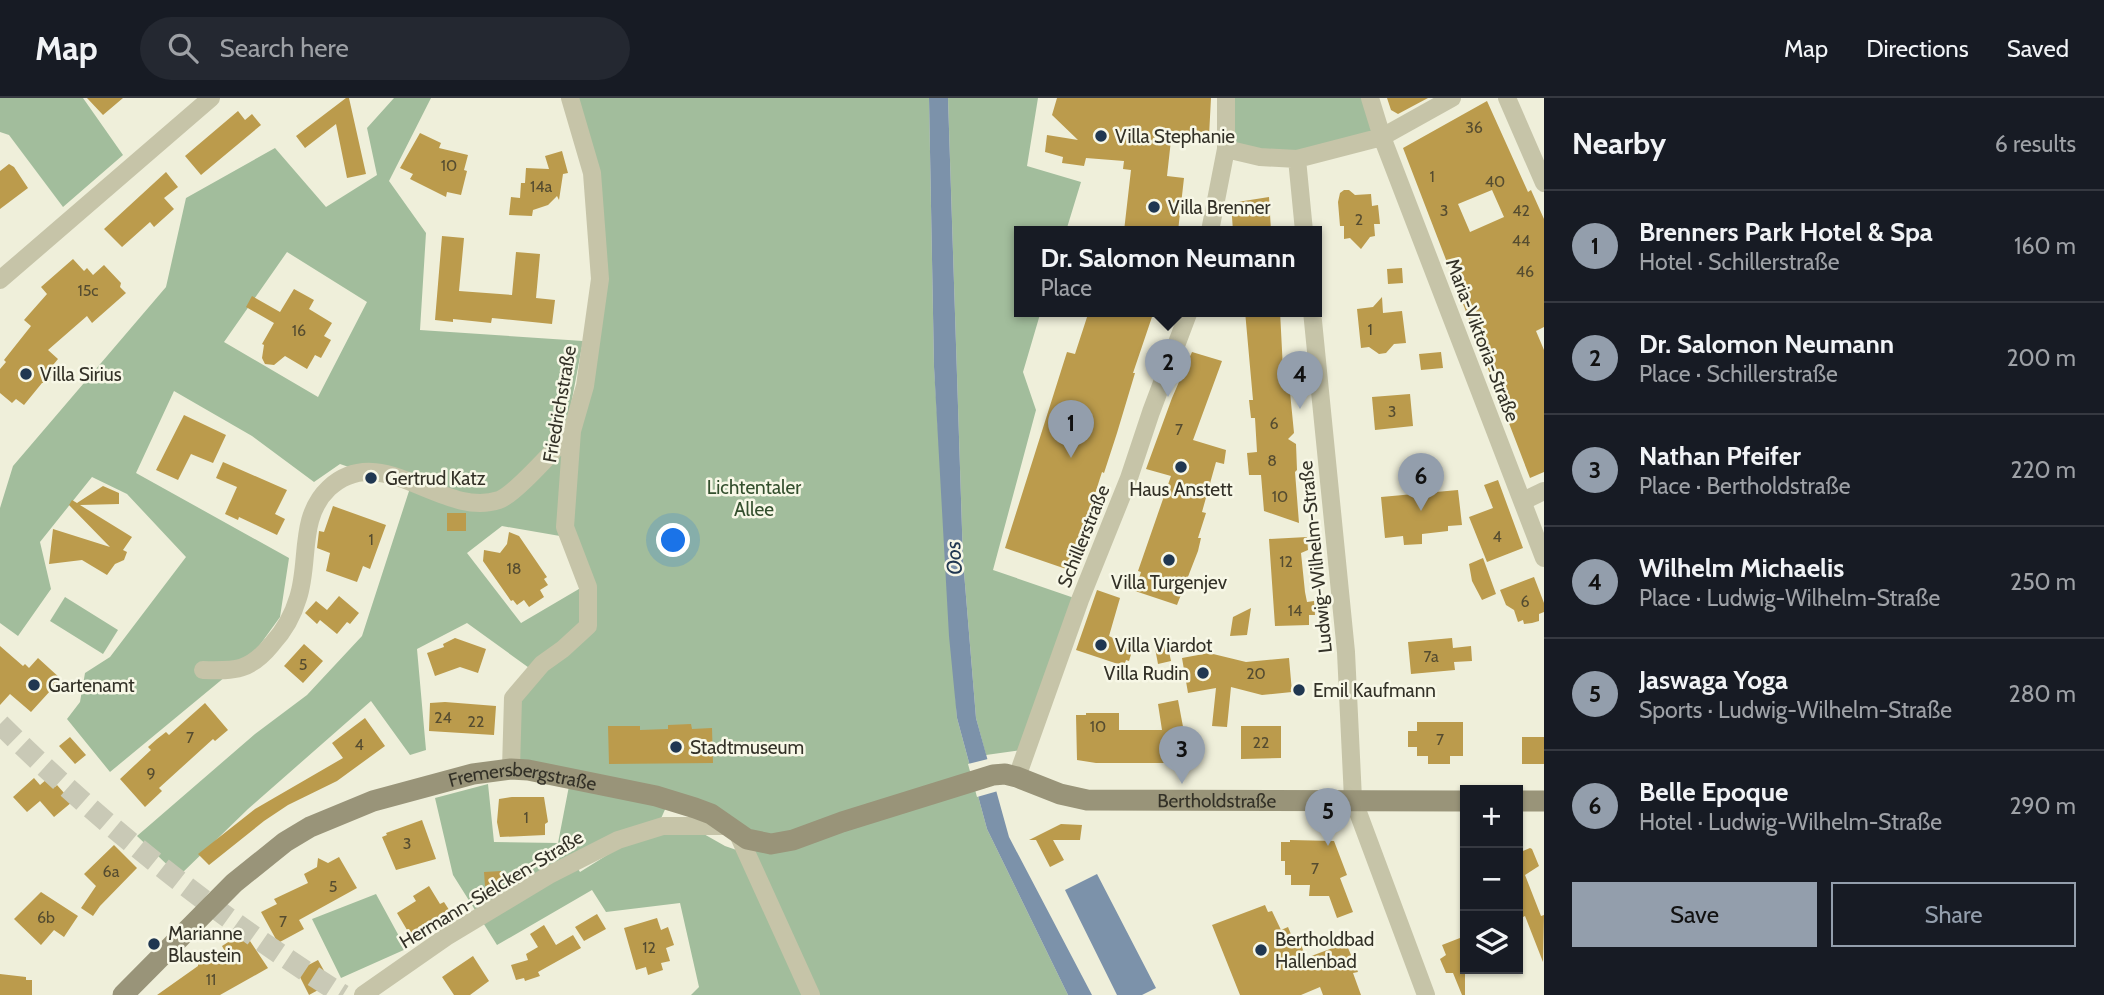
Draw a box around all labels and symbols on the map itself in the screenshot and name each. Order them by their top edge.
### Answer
house number: 36 [1465,118,1483,137]
place label: Villa Stephanie [1115,125,1235,148]
marker: Villa Stephanie [1093,128,1109,144]
house number: 10 [441,156,457,175]
house number: 1 [1429,167,1435,186]
house number: 40 [1485,172,1505,191]
house number: 14a [530,177,552,196]
place label: Villa Brenner [1168,196,1271,219]
marker: Villa Brenner [1146,199,1162,215]
house number: 3 [1440,201,1448,220]
house number: 42 [1512,201,1530,220]
house number: 2 [1355,210,1363,229]
house number: 44 [1512,231,1530,250]
street label: Maria-Viktoria-Straße [1441,255,1524,425]
house number: 46 [1516,262,1534,281]
house number: 15c [77,281,99,300]
house number: 1 [1367,320,1373,339]
house number: 16 [292,321,306,340]
pin: 2 [1145,339,1191,397]
street label: Friedrichstraße [538,344,581,464]
pin: 4 [1277,351,1323,409]
place label: Villa Sirius [40,363,122,386]
marker: Villa Sirius [18,366,34,382]
pin: 1 [1048,400,1094,458]
house number: 3 [1388,402,1396,421]
house number: 6 [1269,414,1279,433]
house number: 7 [1175,420,1183,439]
house number: 8 [1267,451,1277,470]
pin: 6 [1398,453,1444,511]
marker: Haus Anstett [1173,459,1189,475]
street label: Ludwig-Wilhelm-Straße [1294,459,1337,654]
place label: Gertrud Katz [385,467,486,490]
marker: Gertrud Katz [363,470,379,486]
park label: Lichtentaler Allee [707,476,801,521]
place label: Haus Anstett [1129,478,1233,501]
street label: Schillerstraße [1052,481,1115,591]
house number: 10 [1272,487,1288,506]
your location [656,523,690,557]
house number: 4 [1492,527,1502,546]
house number: 1 [368,530,374,549]
water label: Oos [940,540,967,576]
marker: Villa Turgenjev [1161,552,1177,568]
house number: 12 [1279,552,1293,571]
house number: 18 [507,559,521,578]
place label: Villa Turgenjev [1111,571,1228,594]
house number: 6 [1520,592,1530,611]
house number: 14 [1288,601,1302,620]
place label: Villa Viardot [1115,634,1213,657]
marker: Villa Viardot [1093,637,1109,653]
house number: 7a [1423,647,1439,666]
house number: 5 [299,655,307,674]
place label: Villa Rudin [1104,662,1189,685]
house number: 20 [1246,664,1266,683]
marker: Villa Rudin [1195,665,1211,681]
place label: Gartenamt [48,674,135,697]
marker: Gartenamt [26,677,42,693]
place label: Emil Kaufmann [1313,679,1436,702]
marker: Emil Kaufmann [1291,682,1307,698]
house number: 24 [434,708,452,727]
house number: 22 [468,712,484,731]
house number: 10 [1090,717,1106,736]
pin: 3 [1159,726,1205,784]
house number: 7 [186,728,194,747]
house number: 7 [1436,730,1444,749]
house number: 22 [1253,733,1269,752]
house number: 4 [354,735,364,754]
place label: Stadtmuseum [690,736,804,759]
marker: Stadtmuseum [668,739,684,755]
street label: Fremersbergstraße [446,758,599,796]
house number: 9 [146,764,156,783]
pin: 5 [1305,788,1351,846]
street label: Bertholdstraße [1157,789,1277,813]
house number: 1 [523,808,529,827]
street label: Hermann-Sielcken-Straße [395,825,588,954]
house number: 3 [403,834,411,853]
house number: 7 [1311,859,1319,878]
house number: 6a [103,862,120,881]
house number: 5 [329,877,337,896]
house number: 6b [37,908,55,927]
house number: 7 [279,912,287,931]
place label: Marianne Blaustein [168,922,243,967]
place label: Bertholdbad Hallenbad [1275,928,1374,973]
marker: Marianne Blaustein [146,936,162,952]
house number: 12 [642,938,656,957]
marker: Bertholdbad Hallenbad [1253,942,1269,958]
house number: 11 [206,970,216,989]

